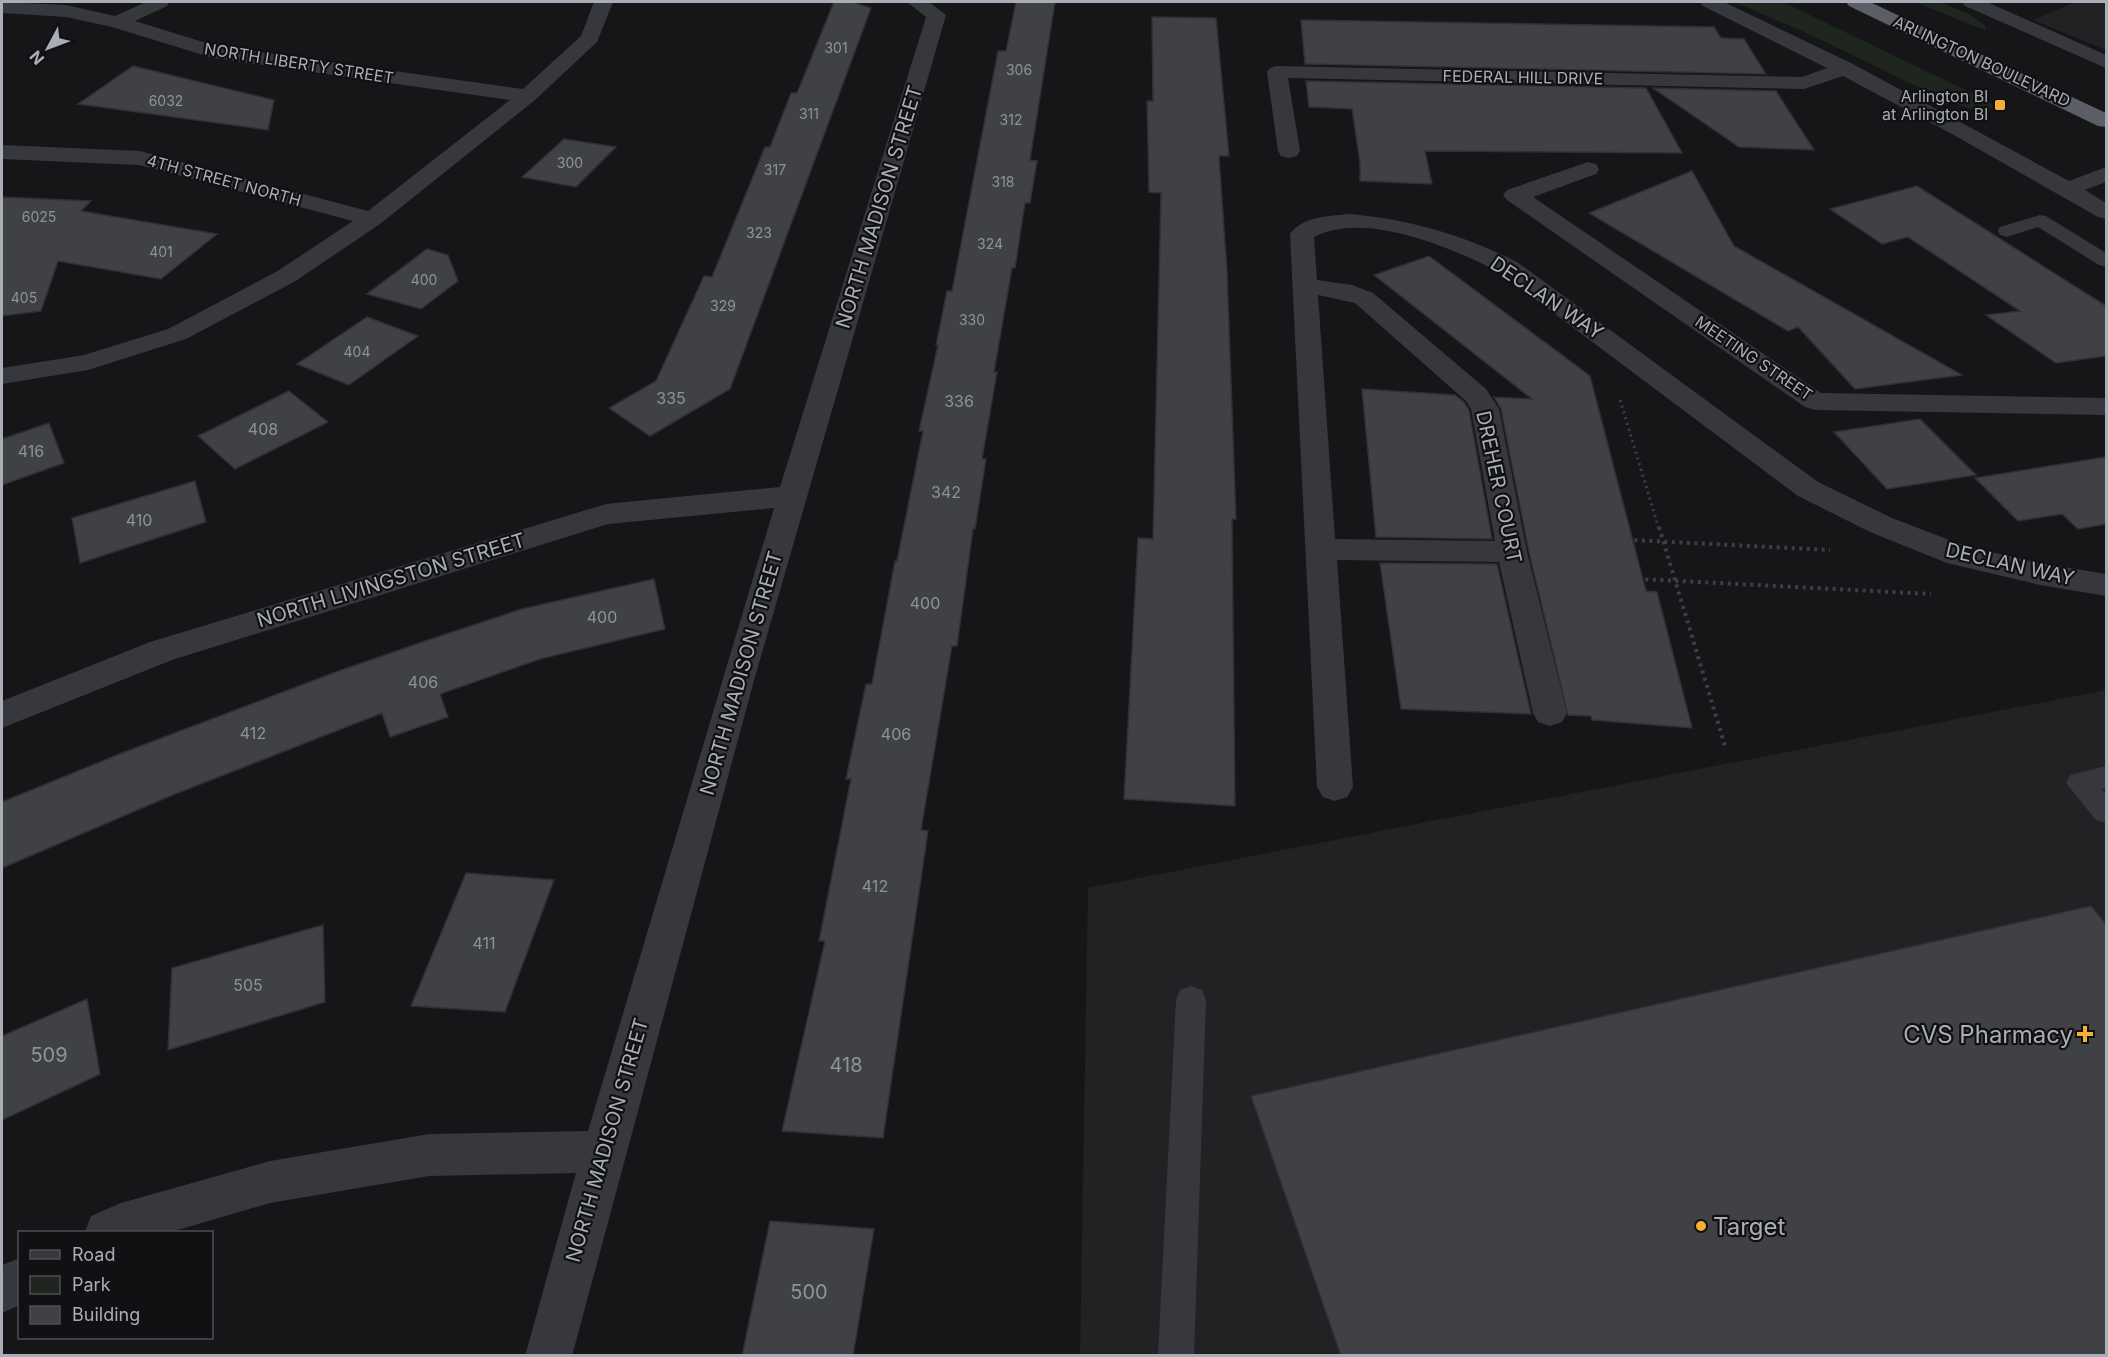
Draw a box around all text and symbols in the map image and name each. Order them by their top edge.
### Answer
street label: ARLINGTON BOULEVARD [1890,11,2074,111]
north arrow [18,18,78,78]
street label: NORTH LIBERTY STREET [203,38,395,88]
house number: 301 [824,39,848,56]
text: N [25,47,48,69]
house number: 306 [1006,61,1032,78]
street label: FEDERAL HILL DRIVE [1442,66,1604,88]
street label: NORTH MADISON STREET [831,83,927,331]
place label: Arlington Bl at Arlington Bl [1882,86,1988,124]
house number: 6032 [149,92,183,109]
marker: Arlington Bl at Arlington Bl [1993,98,2007,112]
house number: 311 [799,105,819,122]
house number: 312 [1000,111,1022,128]
street label: 4TH STREET NORTH [145,150,303,210]
house number: 300 [557,154,583,171]
house number: 317 [764,161,786,178]
house number: 318 [991,173,1015,190]
house number: 6025 [22,208,56,225]
house number: 323 [746,224,772,241]
house number: 324 [977,235,1003,252]
house number: 401 [149,243,173,260]
street label: DECLAN WAY [1486,251,1609,345]
house number: 400 [411,271,437,288]
house number: 405 [11,289,37,306]
house number: 329 [710,297,736,314]
house number: 330 [959,311,985,328]
street label: MEETING STREET [1692,311,1816,405]
house number: 404 [344,343,370,360]
house number: 335 [656,388,686,408]
house number: 336 [944,391,974,411]
street label: DREHER COURT [1471,409,1527,565]
house number: 408 [248,419,278,439]
house number: 416 [18,441,44,461]
house number: 342 [931,482,961,502]
house number: 410 [126,510,152,530]
street label: NORTH LIVINGSTON STREET [254,528,528,632]
street label: DECLAN WAY [1943,538,2077,591]
street label: NORTH MADISON STREET [695,548,787,798]
house number: 400 [910,593,940,613]
house number: 400 [587,607,617,627]
house number: 406 [408,672,438,692]
house number: 412 [240,723,266,743]
house number: 406 [881,724,911,744]
house number: 412 [862,876,888,896]
house number: 411 [472,933,496,953]
house number: 505 [233,975,263,995]
street label: NORTH MADISON STREET [561,1015,653,1265]
place label: CVS Pharmacy [1903,1020,2073,1049]
marker: CVS Pharmacy [2078,1027,2092,1041]
house number: 509 [30,1043,68,1067]
house number: 418 [829,1053,863,1077]
place label: Target [1713,1212,1786,1241]
marker: Target [1694,1219,1708,1233]
legend [18,1231,213,1339]
text: Road [72,1244,115,1265]
text: Park [72,1274,111,1295]
house number: 500 [790,1280,828,1304]
text: Building [72,1304,140,1325]

